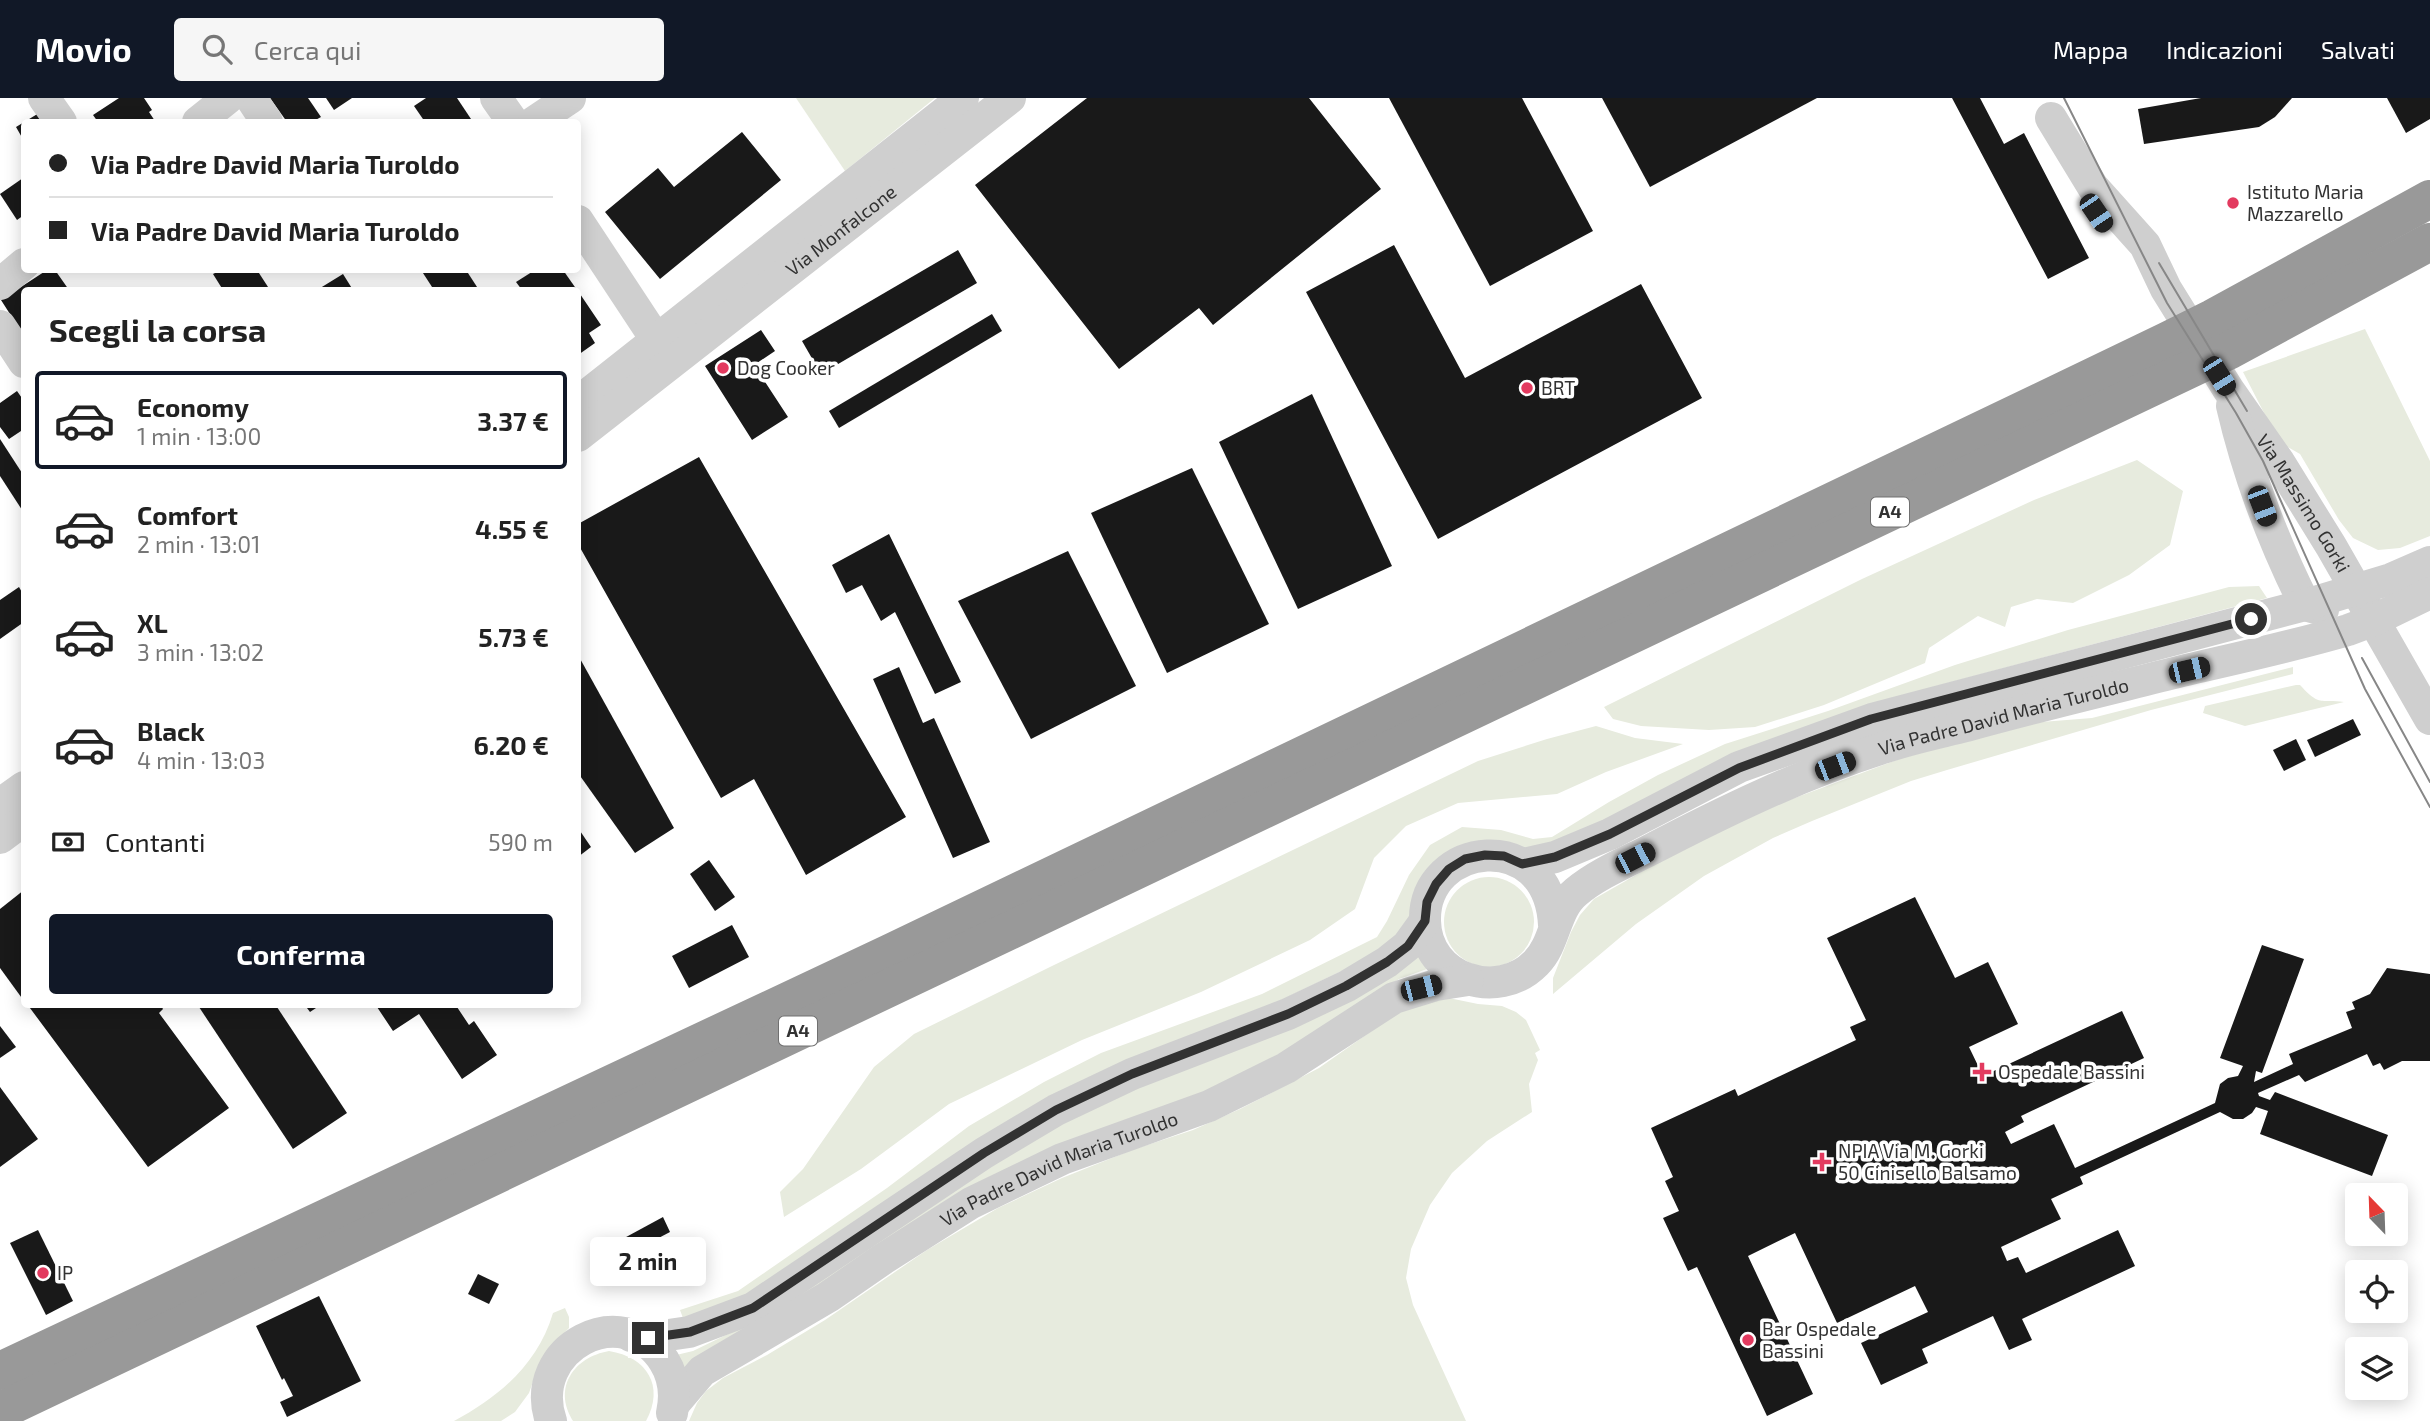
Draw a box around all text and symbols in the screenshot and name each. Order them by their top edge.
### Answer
search box [174,18,664,81]
text: Movio [35,29,132,69]
icon: search [198,30,236,68]
text: Cerca qui [254,34,361,65]
text: Mappa [2053,35,2128,64]
text: Indicazioni [2166,35,2283,64]
text: Salvati [2321,35,2395,64]
text: Via Padre David Maria Turoldo [91,148,460,179]
street label: Via Monfalcone [781,179,901,280]
place label: Istituto Maria Mazzarello [2247,180,2364,225]
car [2076,190,2117,236]
marker: Istituto Maria Mazzarello [2225,195,2241,211]
text: Via Padre David Maria Turoldo [91,215,460,246]
text: Scegli la corsa [49,310,266,348]
car [2199,353,2240,399]
place label: Dog Cooker [737,356,835,379]
marker: Dog Cooker [715,360,731,376]
place label: BRT [1541,376,1575,399]
marker: BRT [1519,380,1535,396]
icon: car [53,389,116,452]
text: Economy [137,391,249,422]
text: 3.37 € [477,405,549,436]
text: 1 min · 13:00 [137,422,261,450]
street label: Via Massimo Gorki [2252,429,2355,576]
car [2245,483,2280,529]
icon: car [53,497,116,560]
road number: A4 [1871,498,1909,526]
text: Comfort [137,499,238,530]
text: 4.55 € [475,513,549,544]
text: 2 min · 13:01 [137,530,260,558]
route start [2235,603,2267,635]
icon: car [53,605,116,668]
text: XL [137,607,168,638]
text: 5.73 € [478,621,549,652]
text: 3 min · 13:02 [137,638,264,666]
car [2167,655,2212,685]
street label: Via Padre David Maria Turoldo [1875,673,2131,760]
icon: car [53,713,116,776]
text: Black [137,715,205,746]
text: 6.20 € [473,729,549,760]
text: 4 min · 13:03 [137,746,265,774]
car [1812,749,1859,783]
icon: cash [49,823,87,861]
text: Contanti [105,826,205,857]
text: 590 m [488,828,553,856]
car [1612,839,1659,877]
button: Conferma [49,914,553,994]
car [1399,973,1444,1003]
road number: A4 [779,1016,817,1046]
place label: Ospedale Bassini [1998,1060,2145,1083]
marker: Ospedale Bassini [1972,1062,1992,1082]
street label: Via Padre David Maria Turoldo [936,1106,1181,1231]
place label: NPIA Via M. Gorki 50 Cinisello Balsamo [1838,1139,2017,1184]
marker: NPIA Via M. Gorki 50 Cinisello Balsamo [1812,1152,1832,1172]
north arrow [2345,1183,2408,1246]
map controls [2345,1183,2408,1400]
callout: 2 min [590,1236,706,1286]
text: 2 min [619,1247,677,1275]
button: locate [2345,1260,2408,1323]
place label: IP [57,1261,73,1284]
marker: IP [35,1265,51,1281]
place label: Bar Ospedale Bassini [1762,1317,1876,1362]
route end [632,1322,664,1354]
marker: Bar Ospedale Bassini [1740,1332,1756,1348]
button: layers [2345,1337,2408,1400]

